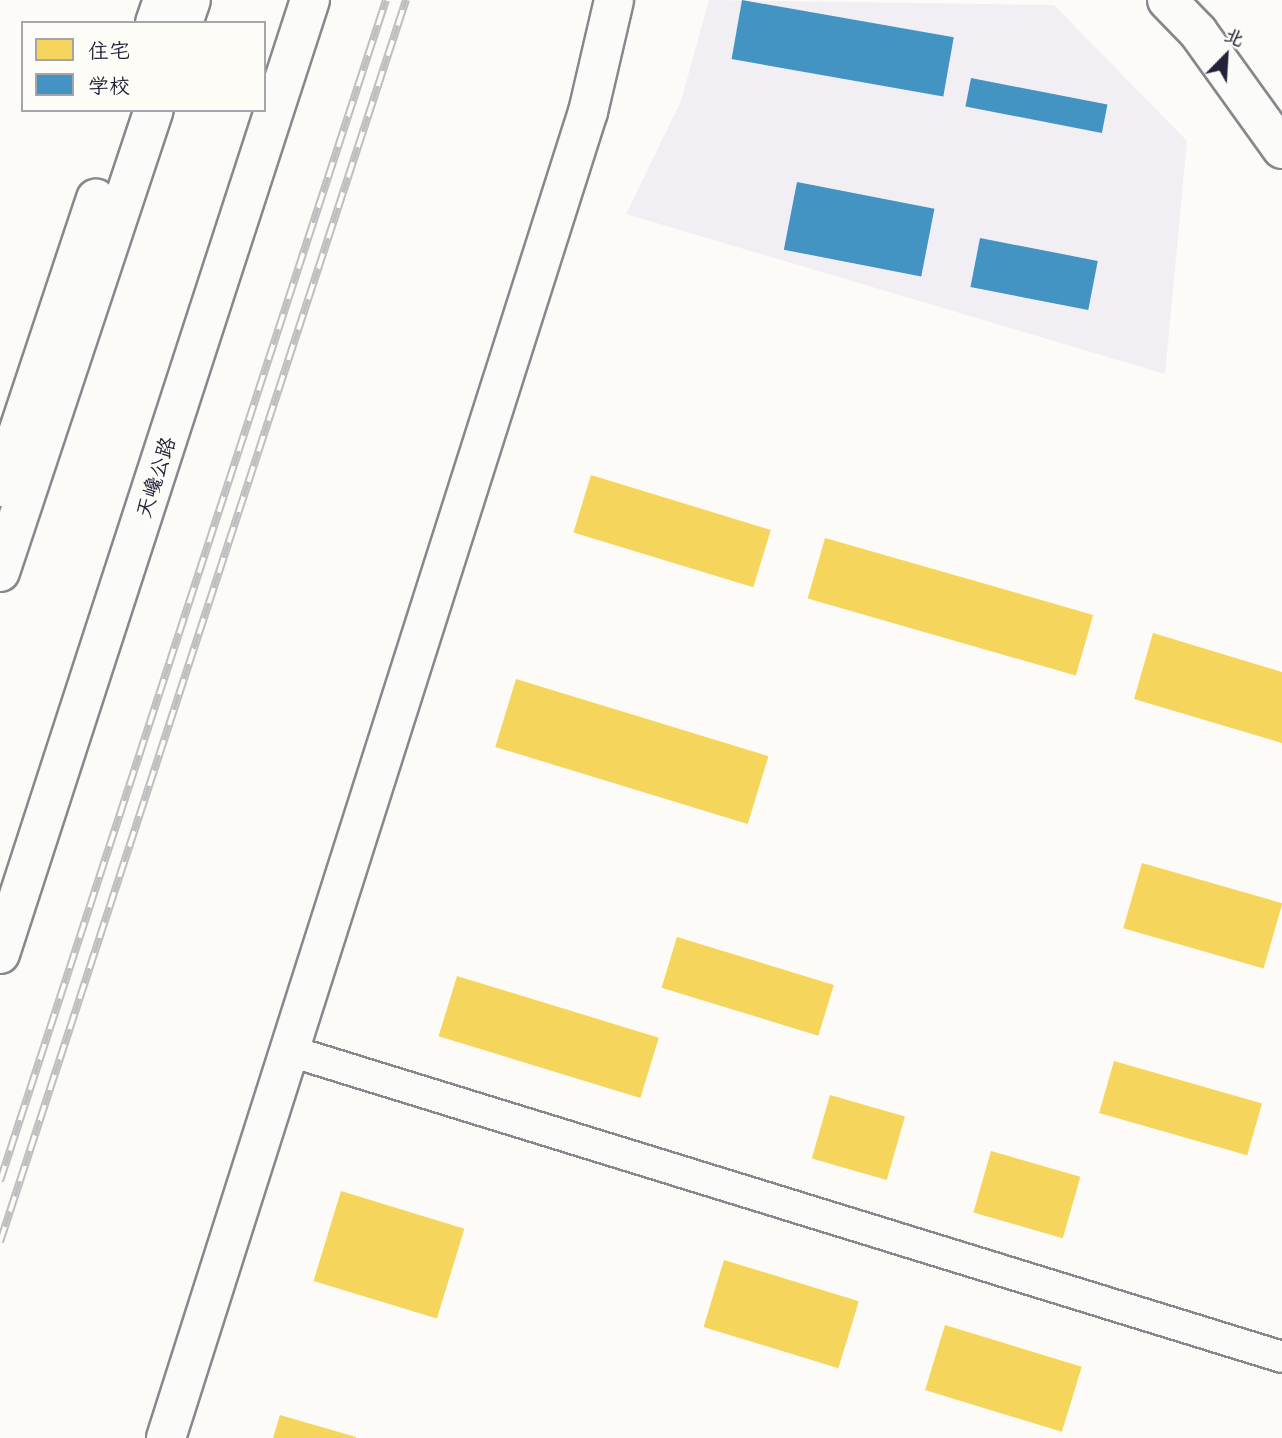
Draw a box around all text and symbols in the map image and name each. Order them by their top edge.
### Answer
legend [21,21,266,112]
north arrow [1191,21,1261,91]
text: 北 [1221,21,1249,52]
text: 住宅 [88,36,130,63]
text: 学校 [88,71,130,98]
street label: 天巉公路 [130,433,180,521]

